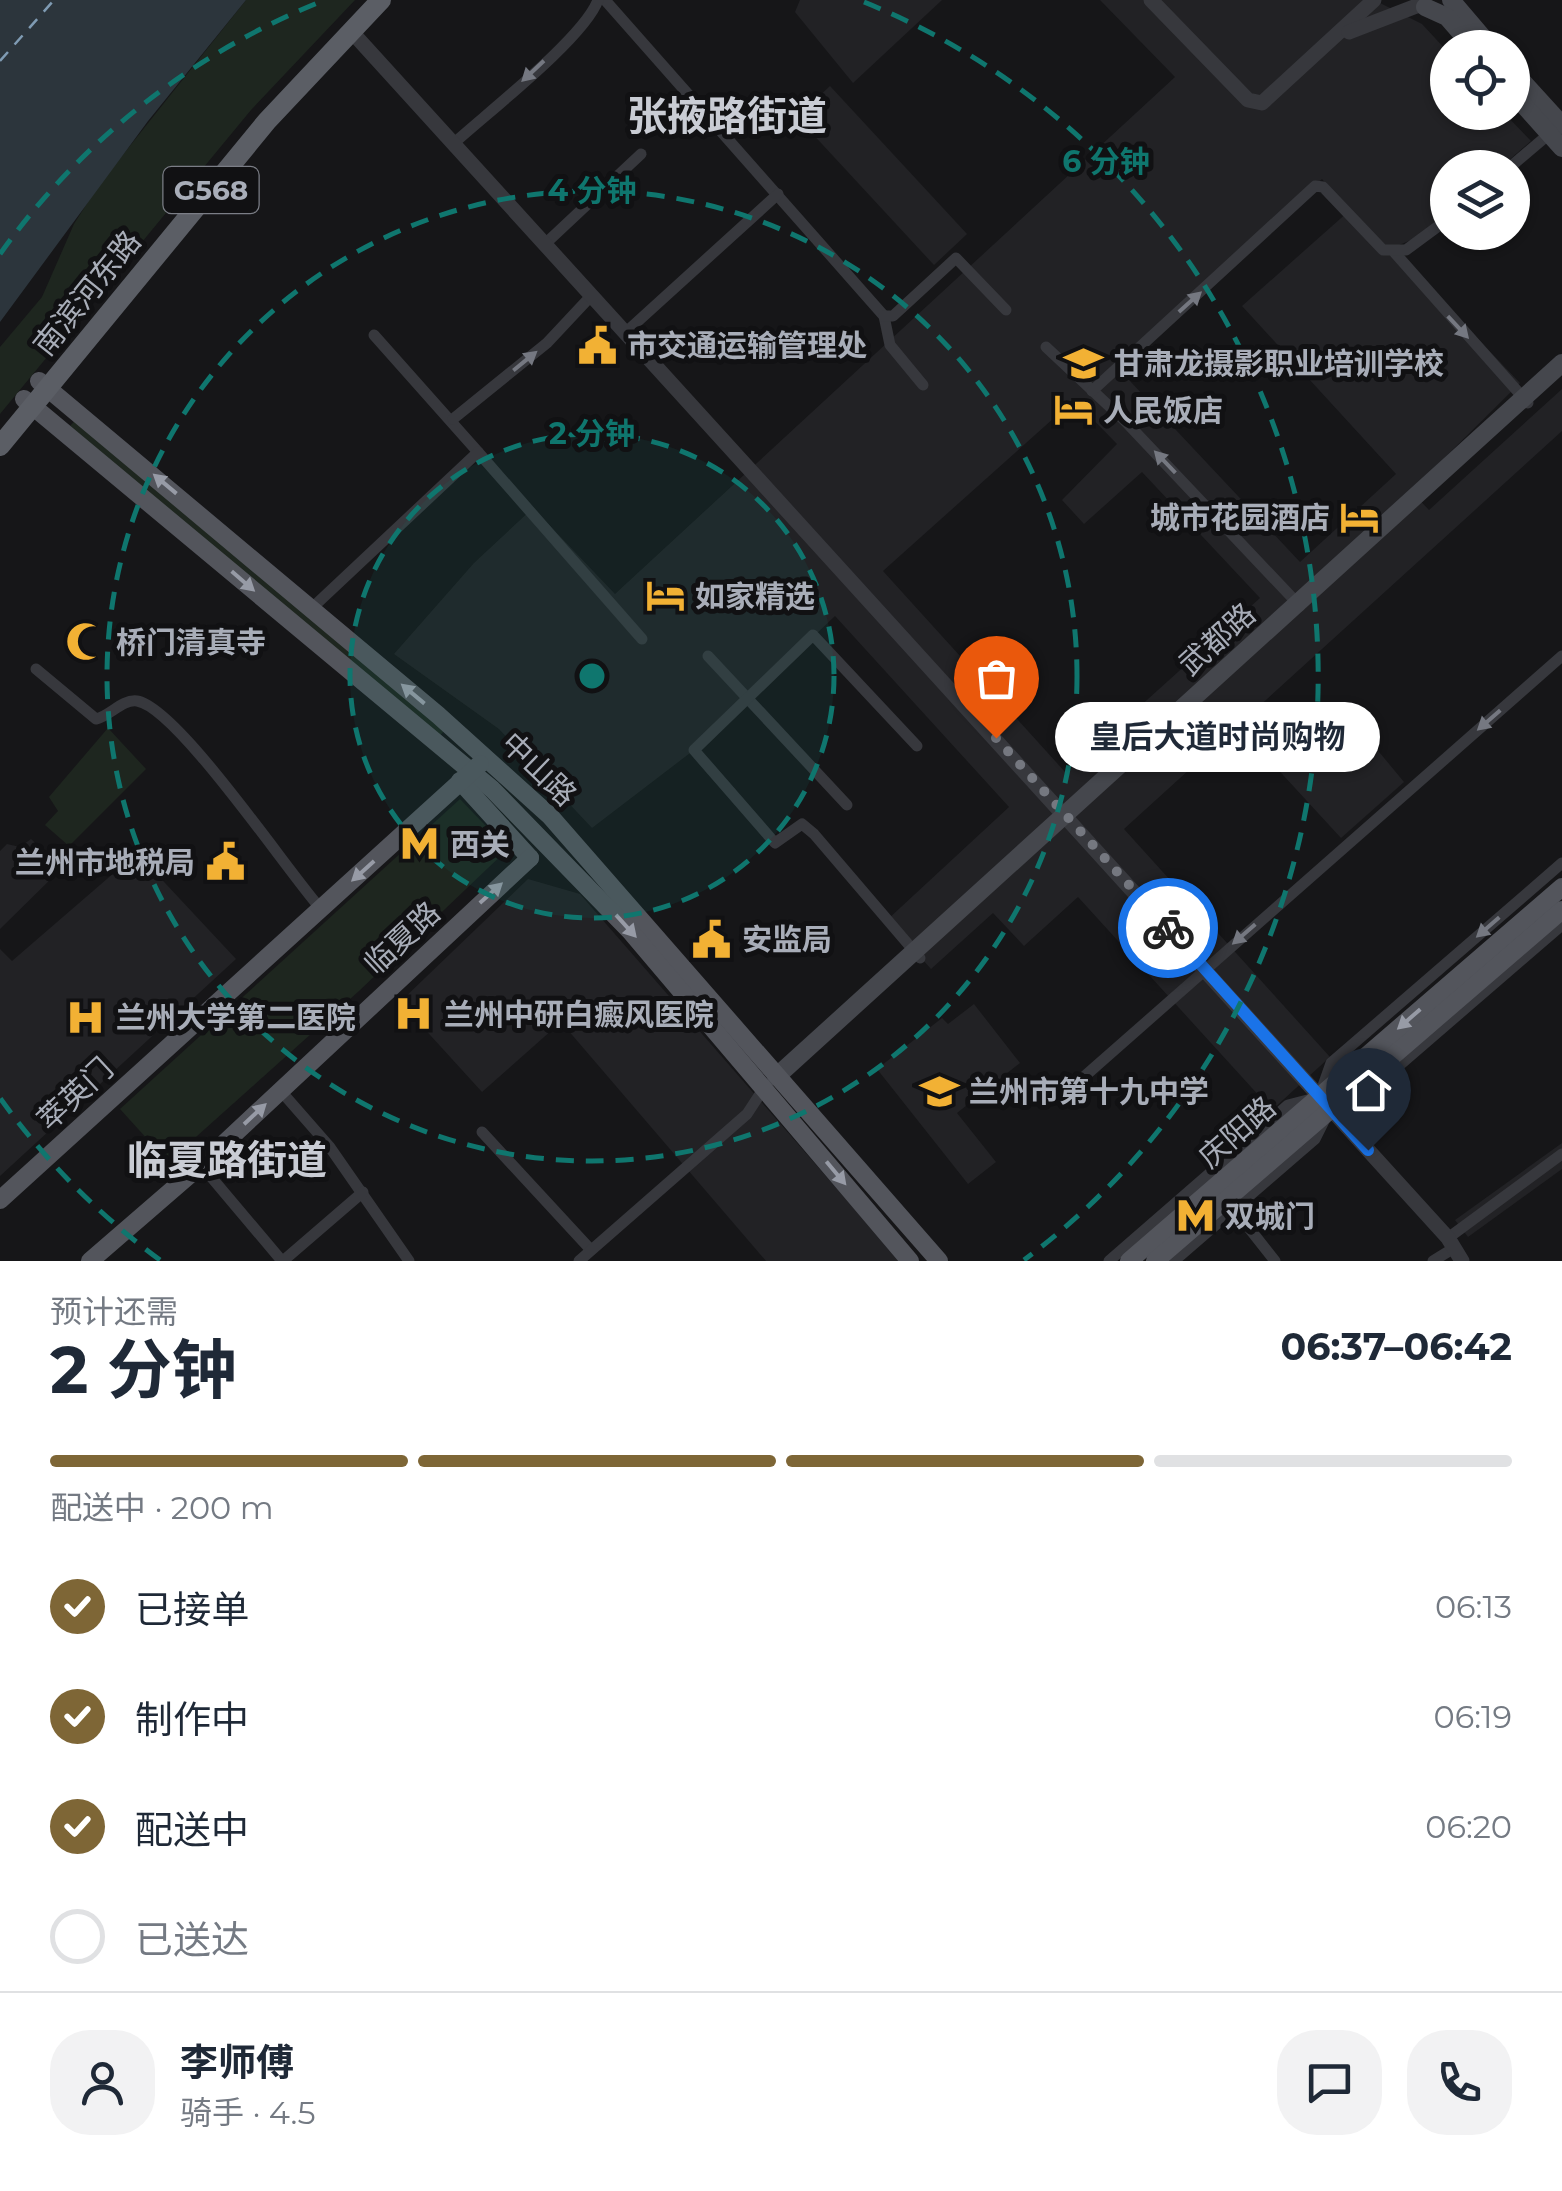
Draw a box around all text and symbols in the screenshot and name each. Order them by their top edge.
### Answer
map controls [1430,30,1530,250]
button: locate [1430,30,1530,130]
one-way arrow [521,59,545,82]
district label: 张掖路街道 [627,91,827,140]
text: 6 分钟 [1062,143,1150,180]
button: layers [1430,150,1530,250]
road number: G568 [164,167,258,213]
text: 4 分钟 [547,172,637,209]
street label: 南滨河东路 [25,223,149,363]
one-way arrow [1177,291,1202,313]
one-way arrow [1446,314,1469,338]
public building icon: 市交通运输管理处 [576,324,618,366]
place label: 市交通运输管理处 [627,327,867,364]
school or university icon: 甘肃龙摄影职业培训学校 [1063,342,1105,384]
place label: 甘肃龙摄影职业培训学校 [1114,345,1444,382]
one-way arrow [512,351,537,372]
hotel icon: 人民饭店 [1052,389,1094,431]
place label: 人民饭店 [1103,392,1223,429]
text: 2 分钟 [549,415,635,452]
one-way arrow [1153,451,1177,475]
one-way arrow [153,473,178,495]
hotel icon: 城市花园酒店 [1339,496,1381,538]
place label: 城市花园酒店 [1150,499,1330,536]
one-way arrow [230,570,255,592]
hotel icon: 如家精选 [644,575,686,617]
place label: 如家精选 [695,578,815,615]
street label: 武都路 [1171,595,1263,683]
mosque icon: 桥门清真寺 [65,621,107,663]
place label: 桥门清真寺 [116,624,266,661]
pin [954,636,1039,739]
icon: bag [969,651,1024,706]
centre of rings [574,658,610,694]
one-way arrow [401,683,426,705]
callout: 皇后大道时尚购物 [1056,703,1381,773]
one-way arrow [1477,709,1502,731]
text: 皇后大道时尚购物 [1089,717,1346,756]
street label: 中山路 [494,724,584,814]
metro station icon: 西关 [399,823,441,865]
place label: 西关 [450,826,510,863]
public building icon: 兰州市地税局 [204,841,246,883]
place label: 兰州市地税局 [15,844,195,881]
one-way arrow [351,860,375,883]
courier [1118,878,1218,978]
one-way arrow [479,882,503,905]
street label: 临夏路 [356,894,448,982]
icon: bike [1141,901,1196,956]
one-way arrow [614,913,636,938]
one-way arrow [1476,915,1501,937]
public building icon: 安监局 [691,918,733,960]
place label: 安监局 [742,921,832,958]
one-way arrow [1232,922,1257,944]
hospital icon: 兰州中研白癜风医院 [393,993,435,1035]
hospital icon: 兰州大学第二医院 [65,996,107,1038]
place label: 兰州中研白癜风医院 [444,996,714,1033]
place label: 兰州大学第二医院 [116,999,356,1036]
one-way arrow [1397,1008,1422,1030]
pin [1326,1048,1411,1151]
street label: 萃英门 [29,1050,121,1138]
icon: home [1341,1063,1396,1118]
school or university icon: 兰州市第十九中学 [918,1070,960,1112]
place label: 兰州市第十九中学 [969,1073,1209,1110]
street label: 庆阳路 [1191,1089,1283,1175]
one-way arrow [242,1103,266,1126]
district label: 临夏路街道 [127,1135,327,1184]
one-way arrow [825,1161,847,1186]
metro station icon: 双城门 [1174,1195,1216,1237]
place label: 双城门 [1225,1198,1315,1235]
text: 预计还需 [50,1292,178,1331]
text: 06:37–06:42 [1281,1323,1512,1370]
text: 2 分钟 [50,1330,237,1409]
text: 配送中 · 200 m [50,1488,274,1527]
icon: check [50,1579,105,1634]
text: 已接单 [135,1586,249,1633]
text: 06:13 [1435,1587,1512,1626]
icon: check [50,1689,105,1744]
text: 制作中 [135,1696,249,1743]
text: 06:19 [1434,1697,1512,1736]
icon: check [50,1799,105,1854]
text: 配送中 [135,1806,249,1853]
text: 06:20 [1425,1807,1512,1846]
text: 已送达 [135,1916,249,1963]
button: person [50,2030,155,2135]
button: chat [1277,2030,1382,2135]
button: phone [1407,2030,1512,2135]
text: 李师傅 [180,2039,294,2086]
text: 骑手 · 4.5 [180,2093,316,2132]

